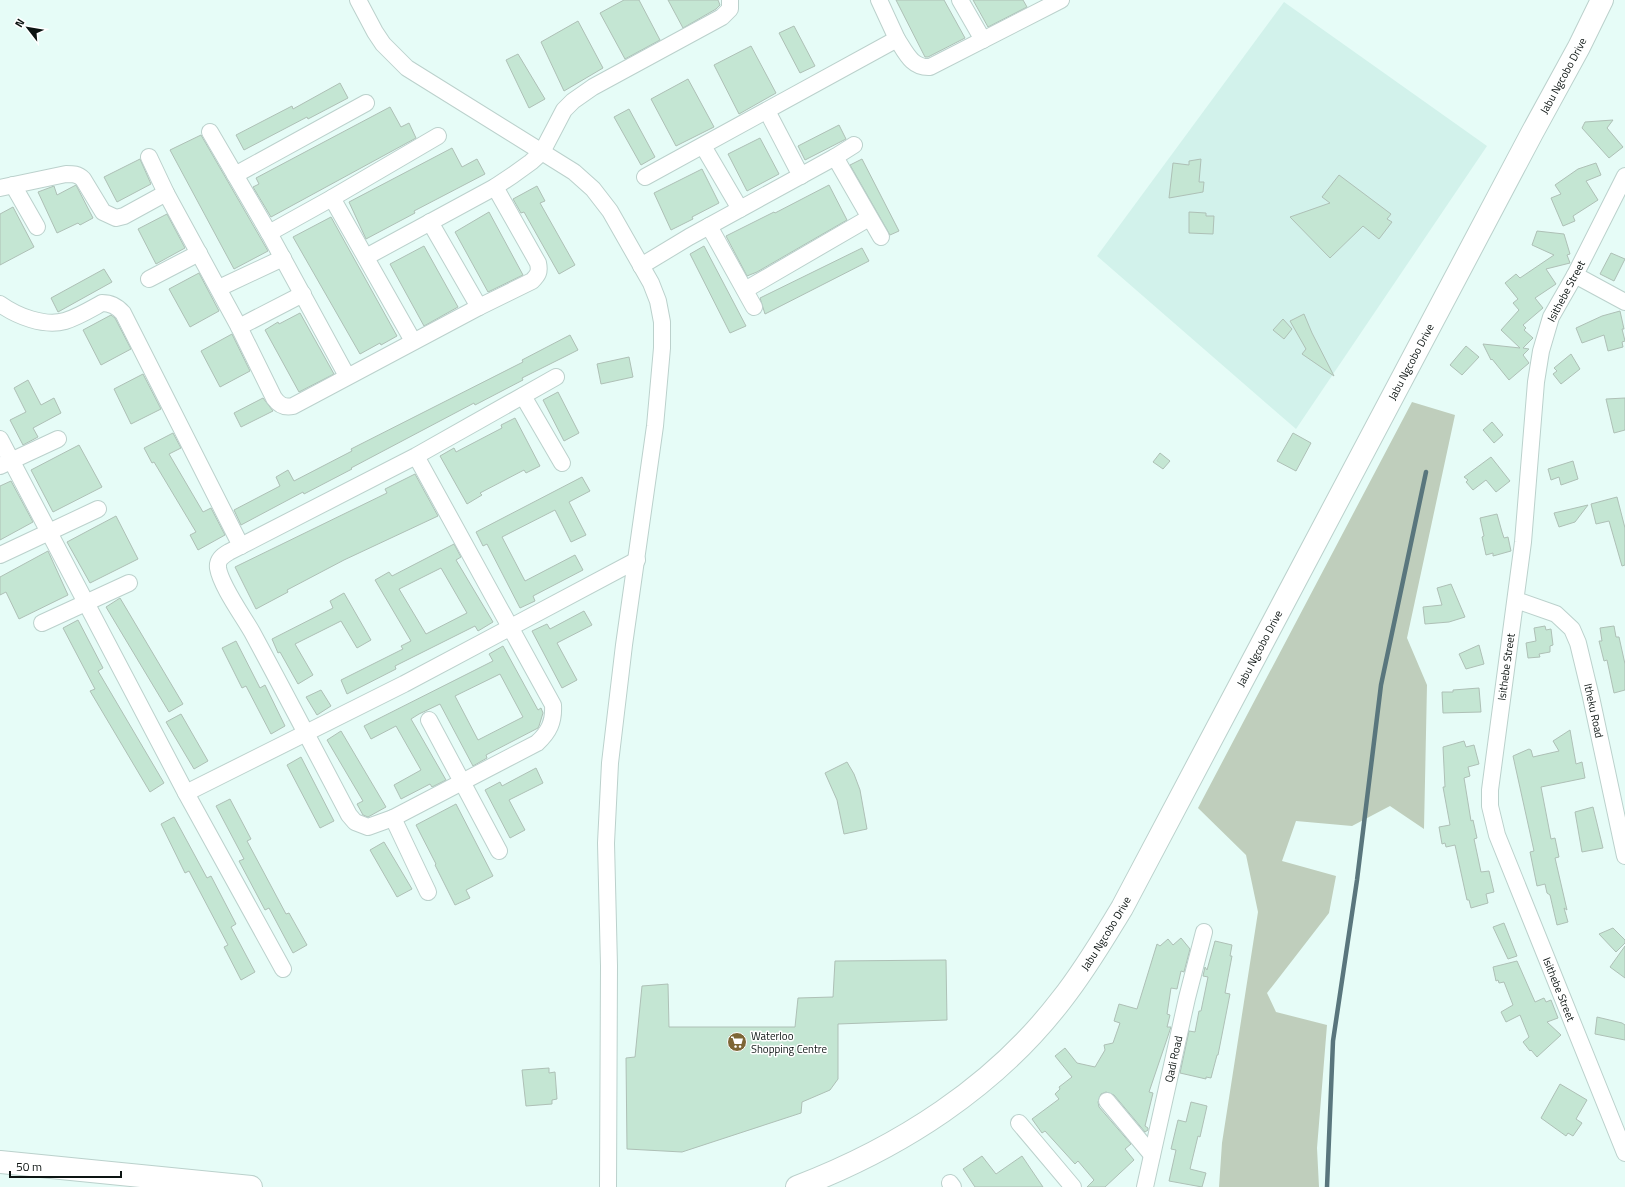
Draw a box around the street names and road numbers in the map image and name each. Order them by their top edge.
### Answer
street label: Jabu Ngcobo Drive [1536,35,1590,117]
street label: Isithebe Street [1543,257,1589,325]
street label: Jabu Ngcobo Drive [1384,320,1438,403]
street label: Jabu Ngcobo Drive [1233,607,1286,689]
street label: Isithebe Street [1493,632,1519,702]
street label: Itheku Road [1580,682,1608,740]
street label: Jabu Ngcobo Drive [1077,893,1135,974]
street label: Isithebe Street [1539,955,1579,1024]
street label: Qadi Road [1160,1034,1186,1084]

